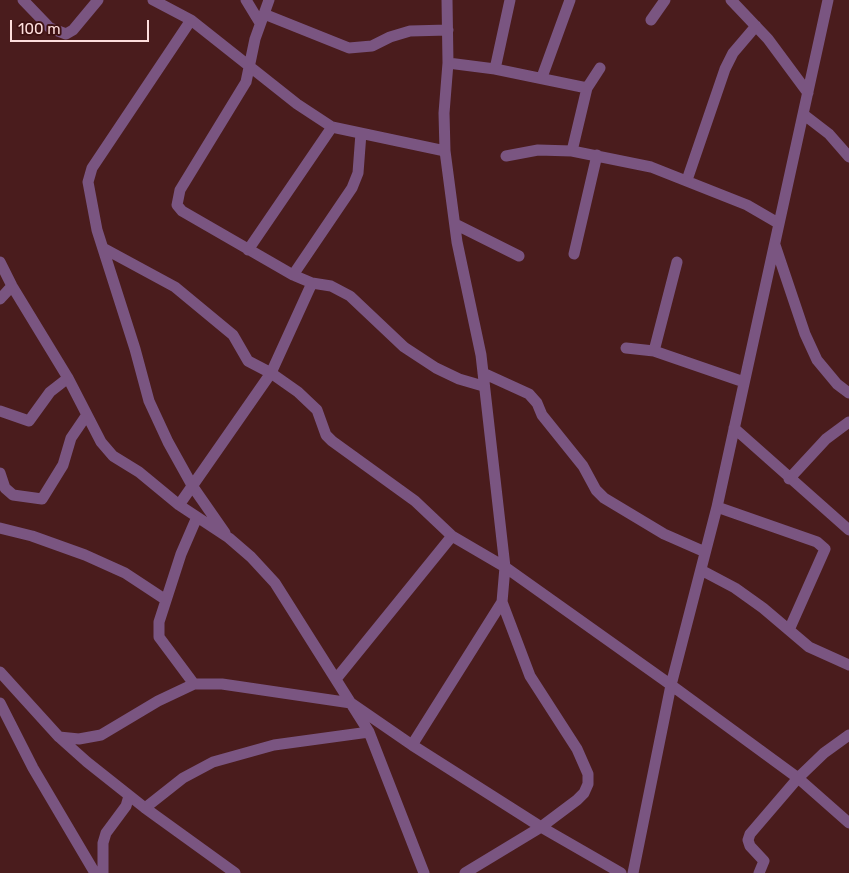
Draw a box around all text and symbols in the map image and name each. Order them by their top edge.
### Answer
scale bar [12,10,151,42]
text: 100 m [18,20,60,38]

